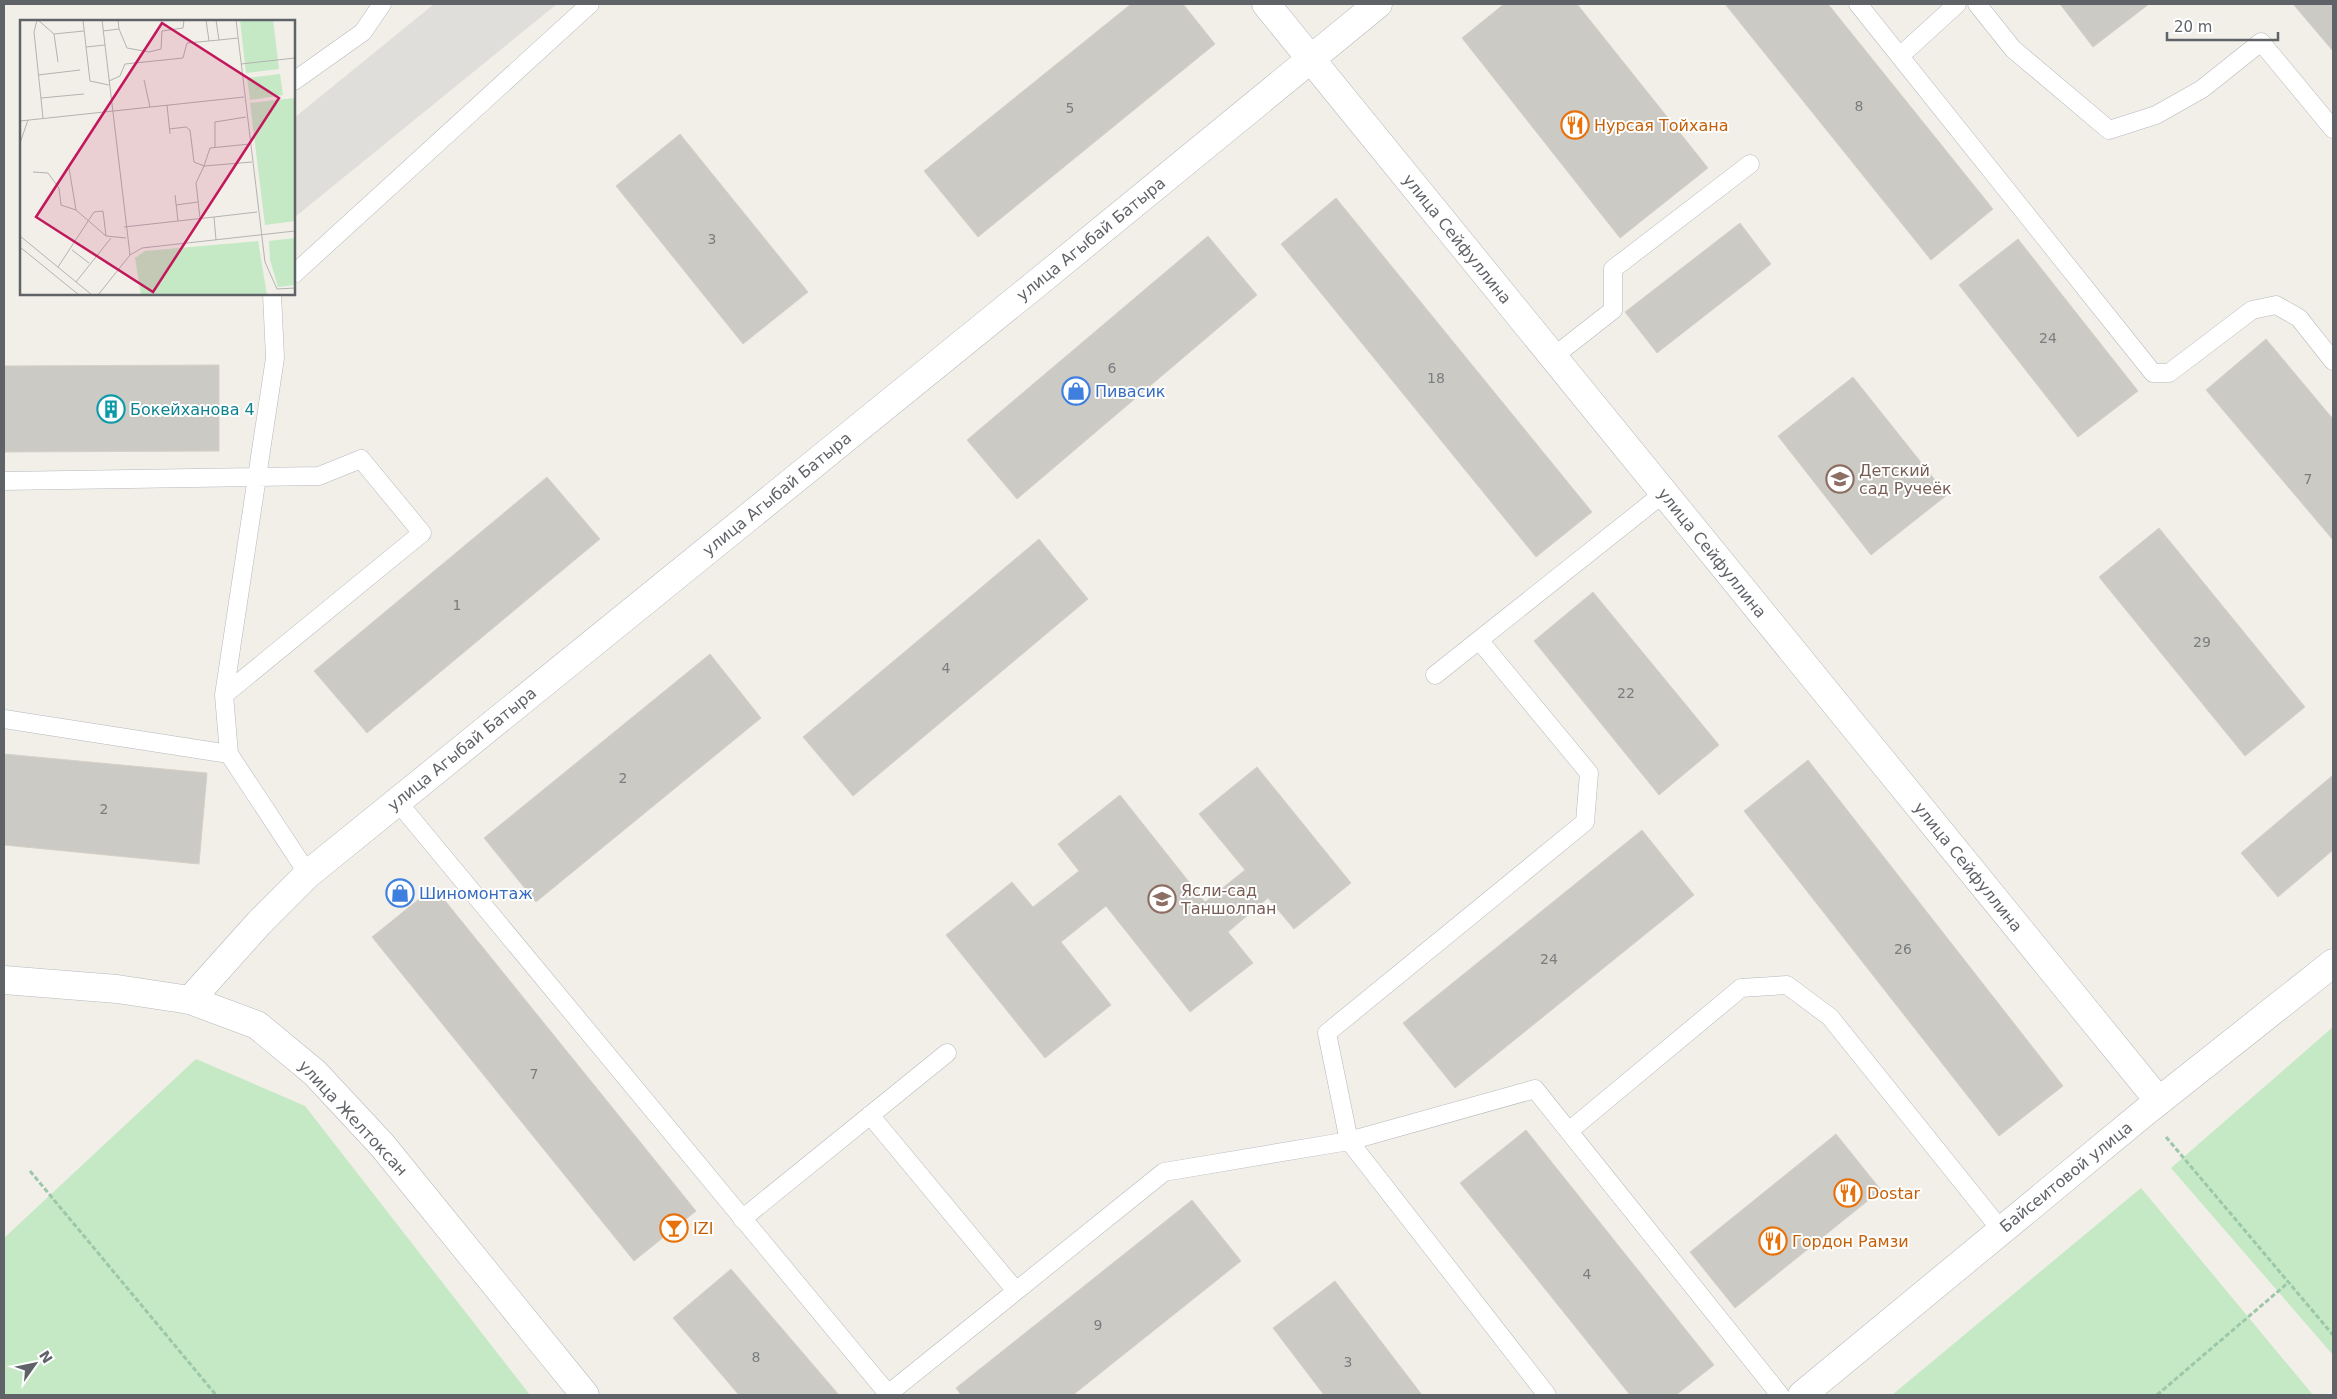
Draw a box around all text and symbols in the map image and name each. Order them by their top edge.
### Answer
scale bar [2167,10,2278,42]
text: 20 m [2174,18,2212,36]
inset map [20,20,295,295]
house number: 8 [1855,98,1863,114]
house number: 5 [1066,100,1074,116]
restaurant icon: Нурсая Тойхана [1560,110,1590,140]
place label: Нурсая Тойхана [1594,116,1728,135]
street label: улица Сейфуллина [1399,170,1515,308]
street label: улица Агыбай Батыра [1013,173,1169,305]
house number: 3 [708,231,716,247]
house number: 24 [2039,330,2057,346]
house number: 6 [1108,360,1117,376]
house number: 18 [1427,370,1445,386]
shop icon: Пивасик [1061,376,1091,406]
place label: Пивасик [1095,382,1166,401]
building icon: Бокейханова 4 [96,394,126,424]
place label: Бокейханова 4 [130,400,255,419]
street label: улица Агыбай Батыра [699,428,855,560]
place label: Детский сад Ручеёк [1859,461,1952,498]
school or university icon: Детский сад Ручеёк [1825,464,1855,494]
house number: 7 [2304,471,2312,487]
street label: улица Сейфуллина [1654,484,1770,622]
house number: 1 [453,597,461,613]
house number: 29 [2193,634,2211,650]
house number: 4 [942,660,951,676]
street label: улица Агыбай Батыра [384,683,540,815]
house number: 22 [1617,685,1635,701]
house number: 2 [619,770,627,786]
street label: улица Сейфуллина [1910,798,2026,936]
house number: 2 [100,801,108,817]
shop icon: Шиномонтаж [385,878,415,908]
place label: Ясли-сад Таншолпан [1180,881,1276,918]
place label: Шиномонтаж [419,884,533,903]
school or university icon: Ясли-сад Таншолпан [1147,884,1177,914]
house number: 26 [1894,941,1912,957]
house number: 24 [1540,951,1558,967]
street label: улица Желтоксан [295,1056,411,1180]
house number: 7 [530,1066,538,1082]
street label: Байсеитовой улица [1996,1118,2136,1236]
restaurant icon: Dostar [1833,1178,1863,1208]
place label: Dostar [1867,1184,1921,1203]
bar icon: IZI [659,1213,689,1243]
place label: IZI [693,1219,713,1238]
restaurant icon: Гордон Рамзи [1758,1226,1788,1256]
place label: Гордон Рамзи [1792,1232,1909,1251]
house number: 4 [1583,1266,1592,1282]
house number: 9 [1094,1317,1102,1333]
north arrow [10,1339,60,1389]
text: N [36,1348,56,1366]
house number: 8 [752,1349,760,1365]
house number: 3 [1344,1354,1352,1370]

